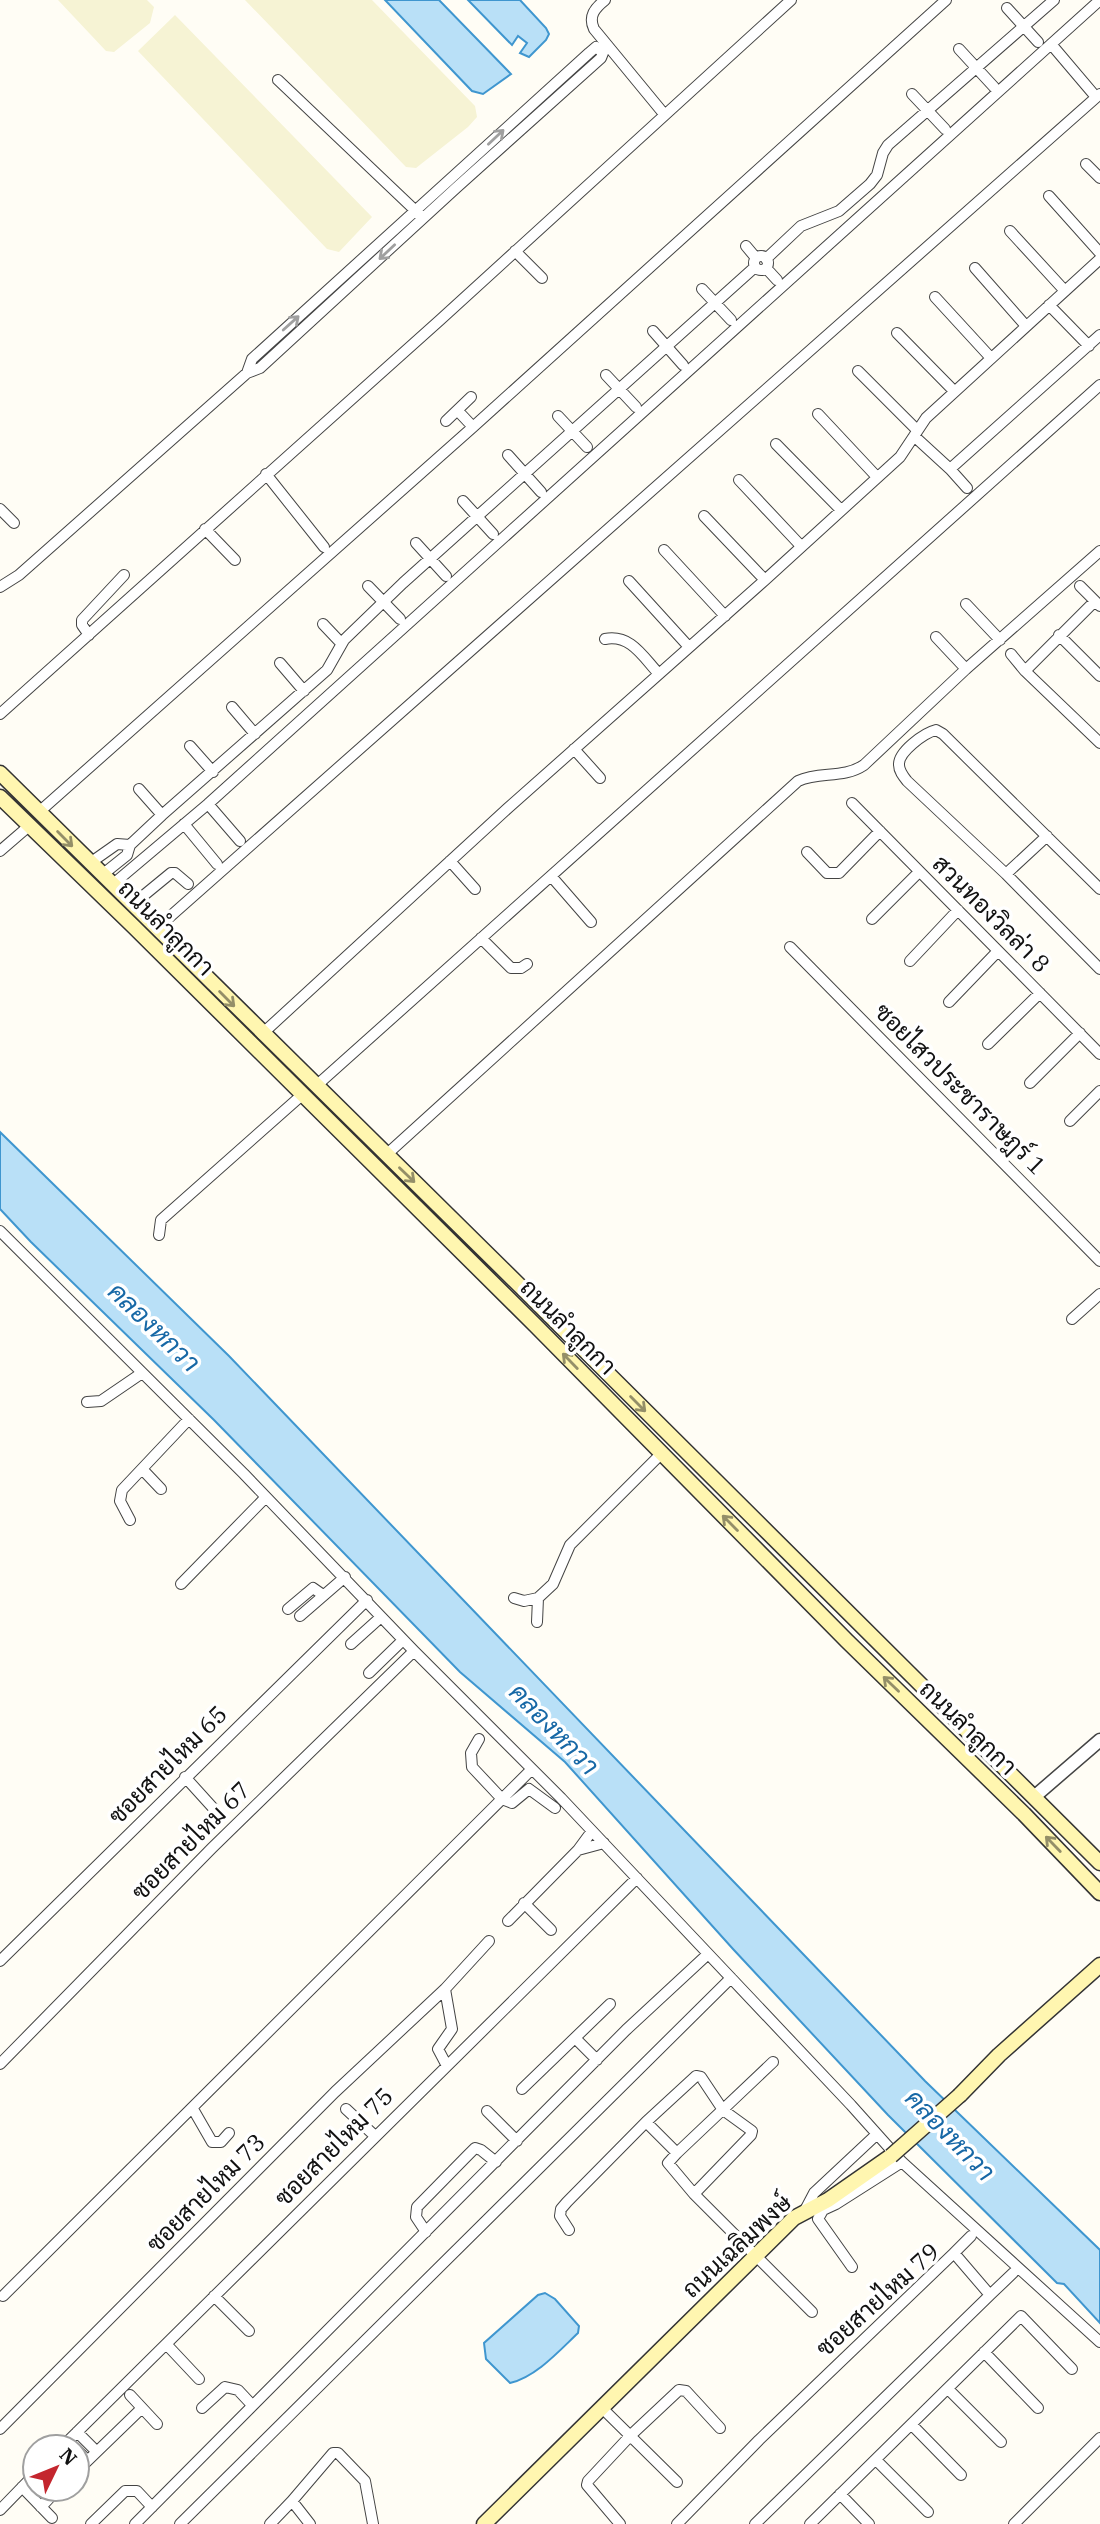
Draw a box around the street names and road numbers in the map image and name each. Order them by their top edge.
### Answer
street label: สวนทองวิลล่า 8 [926,848,1057,979]
street label: ถนนลำลูกกา [110,872,222,984]
street label: ซอยไสวประชาราษฎร์ 1 [867,996,1053,1182]
street label: ถนนลำลูกกา [512,1271,624,1383]
street label: ถนนลำลูกกา [912,1673,1024,1783]
street label: ซอยสายไหม 65 [101,1698,234,1831]
street label: ซอยสายไหม 67 [124,1774,257,1907]
street label: ซอยสายไหม 75 [267,2080,400,2213]
street label: ซอยสายไหม 73 [139,2126,272,2259]
street label: ถนนเฉลิมพงษ์ [675,2186,799,2304]
street label: ซอยสายไหม 79 [809,2235,946,2363]

